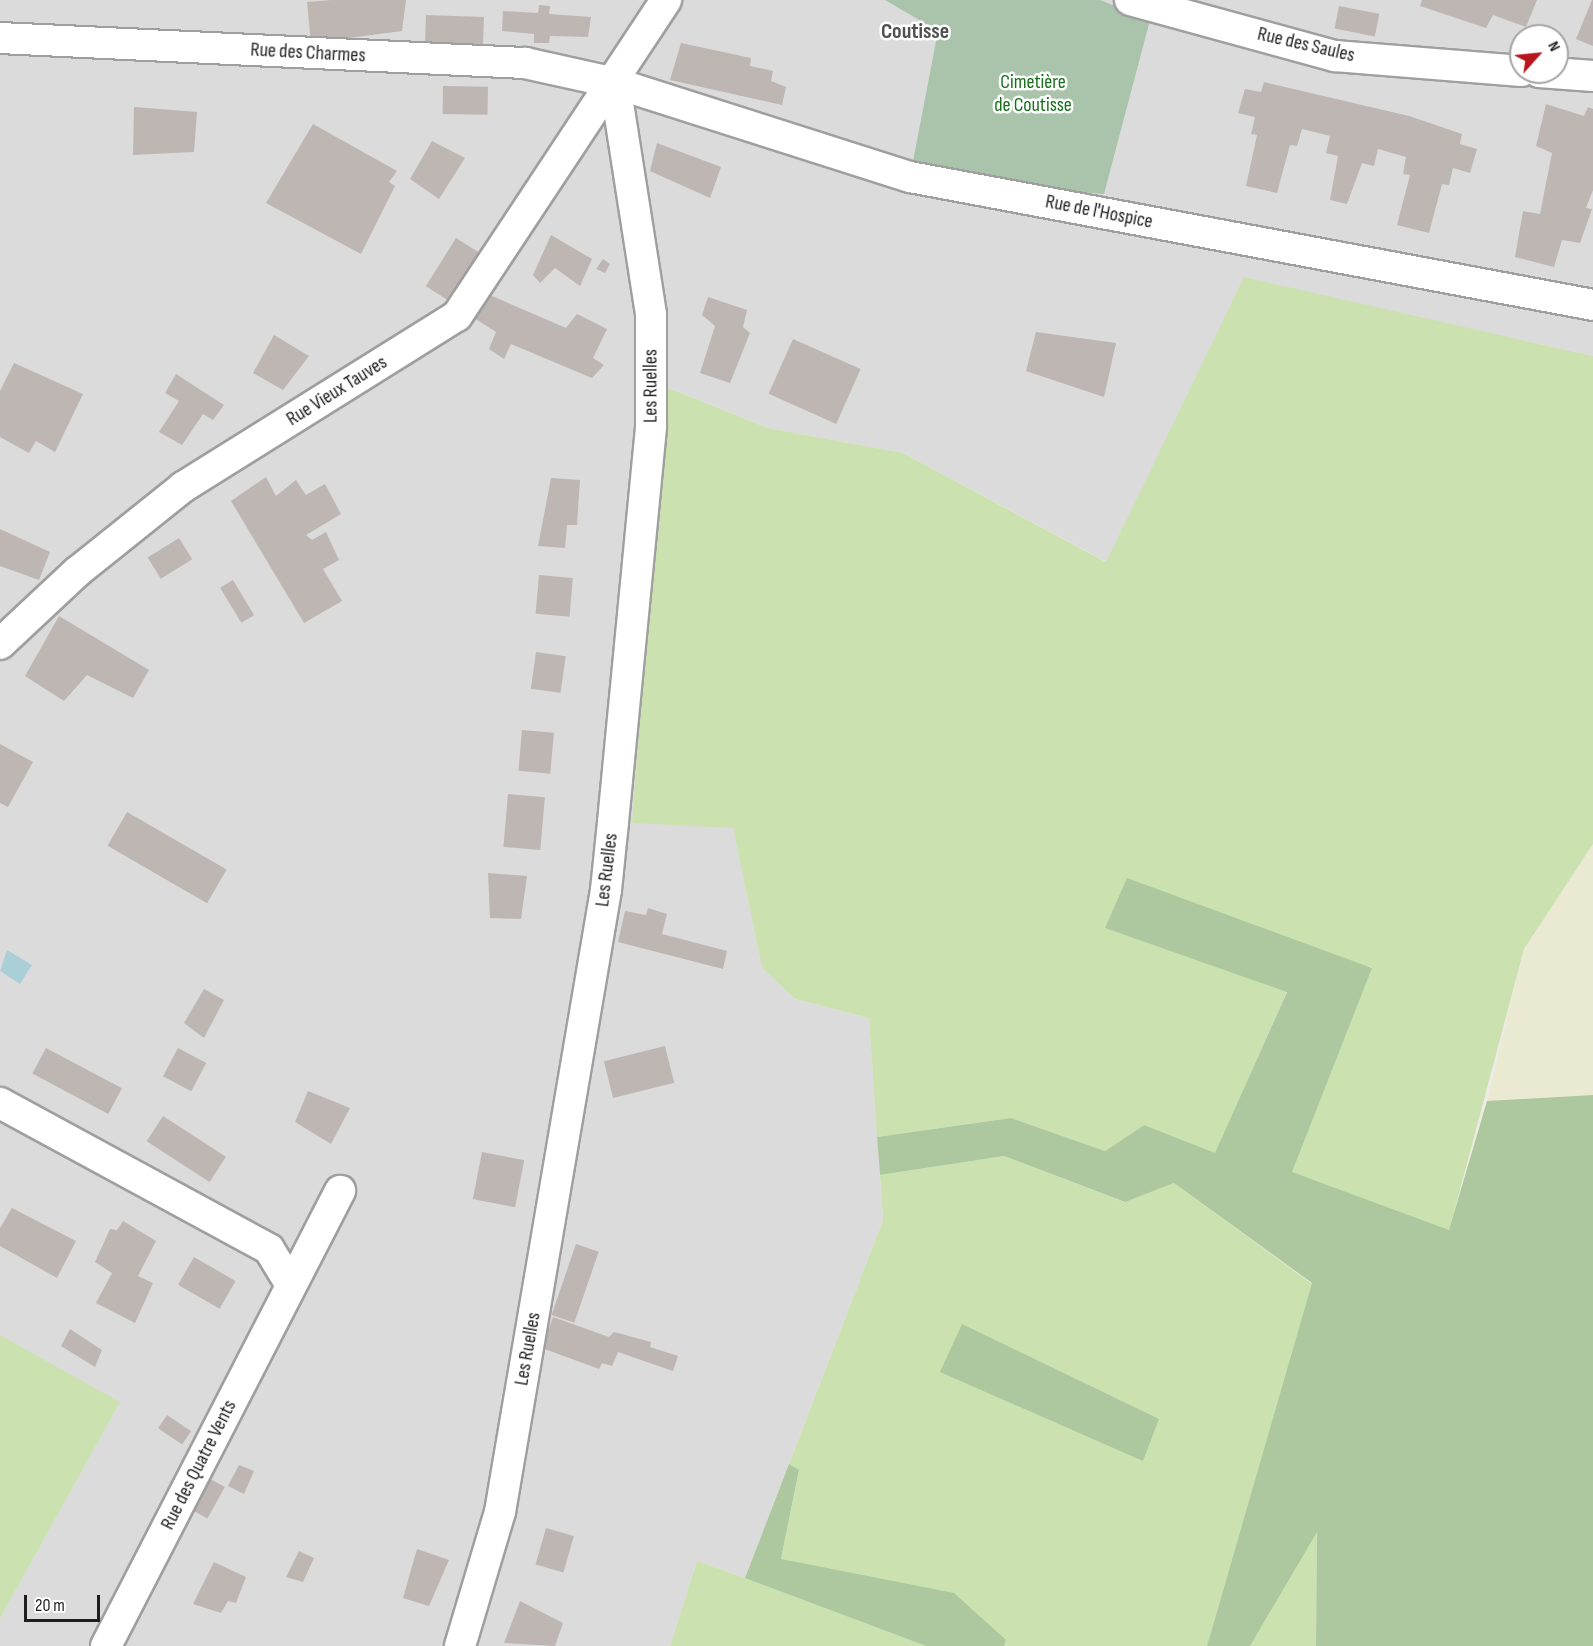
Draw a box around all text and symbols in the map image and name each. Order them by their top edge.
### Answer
district label: Coutisse [881,19,949,45]
street label: Rue des Saules [1255,22,1357,68]
north arrow [1509,24,1569,84]
street label: Rue des Charmes [250,38,366,68]
text: N [1543,38,1564,55]
park label: Cimetière de Coutisse [994,70,1072,117]
street label: Rue de l'Hospice [1043,190,1155,234]
street label: Les Ruelles [639,349,663,423]
street label: Rue Vieux Tauves [282,351,392,431]
street label: Les Ruelles [591,832,623,908]
street label: Les Ruelles [510,1311,546,1387]
street label: Rue des Quatre Vents [156,1396,242,1534]
scale bar [27,1583,104,1621]
text: 20 m [35,1595,65,1616]

